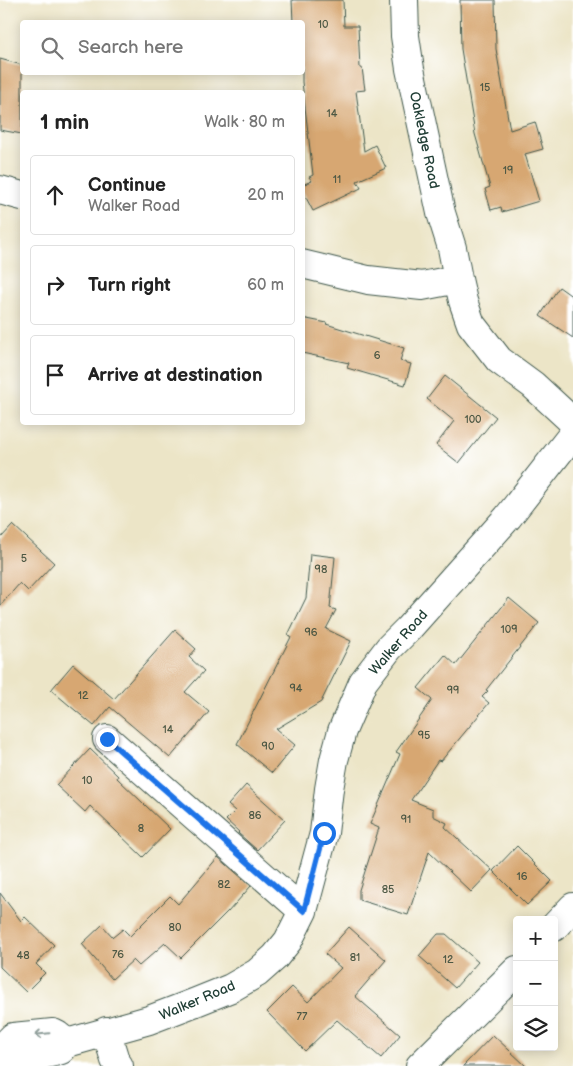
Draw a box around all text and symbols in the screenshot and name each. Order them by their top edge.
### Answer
house number: 10 [318,18,329,31]
search box [20,20,305,75]
icon: search [38,34,66,62]
text: Search here [78,36,183,59]
house number: 15 [480,81,490,94]
street label: Oakledge Road [406,90,443,190]
house number: 14 [327,107,338,120]
text: 1 min [40,110,89,135]
text: Walk · 80 m [204,113,285,132]
house number: 19 [503,164,513,177]
house number: 11 [333,173,341,186]
text: Continue [88,174,166,197]
icon: ahead [41,181,69,209]
text: 20 m [248,186,284,205]
text: Walker Road [88,197,180,216]
icon: right [41,271,69,299]
text: Turn right [88,274,171,297]
text: 60 m [247,276,284,295]
house number: 6 [374,349,381,362]
icon: arrive [41,361,69,389]
text: Arrive at destination [88,364,263,387]
house number: 100 [464,413,482,426]
house number: 5 [21,552,27,565]
house number: 98 [315,563,327,576]
street label: Walker Road [366,606,431,678]
house number: 109 [500,623,518,636]
house number: 96 [304,626,318,639]
house number: 94 [289,682,303,695]
house number: 99 [447,684,459,697]
house number: 12 [78,689,89,702]
house number: 14 [163,723,174,736]
route end [96,728,119,751]
house number: 95 [418,729,430,742]
house number: 90 [262,740,275,753]
house number: 10 [82,774,93,787]
house number: 86 [248,809,262,822]
house number: 91 [401,813,411,826]
house number: 8 [138,822,144,835]
route start [313,822,336,845]
house number: 16 [517,870,528,883]
house number: 82 [218,878,231,891]
house number: 85 [382,883,394,896]
map controls [513,916,558,1051]
button: + [513,916,558,961]
house number: 80 [169,921,182,934]
house number: 76 [112,948,124,961]
house number: 48 [16,949,30,962]
house number: 81 [350,951,360,964]
house number: 12 [443,953,454,966]
button: − [513,961,558,1006]
street label: Walker Road [157,977,238,1024]
button: layers [513,1006,558,1051]
house number: 77 [297,1010,308,1023]
one-way arrow [34,1029,50,1039]

